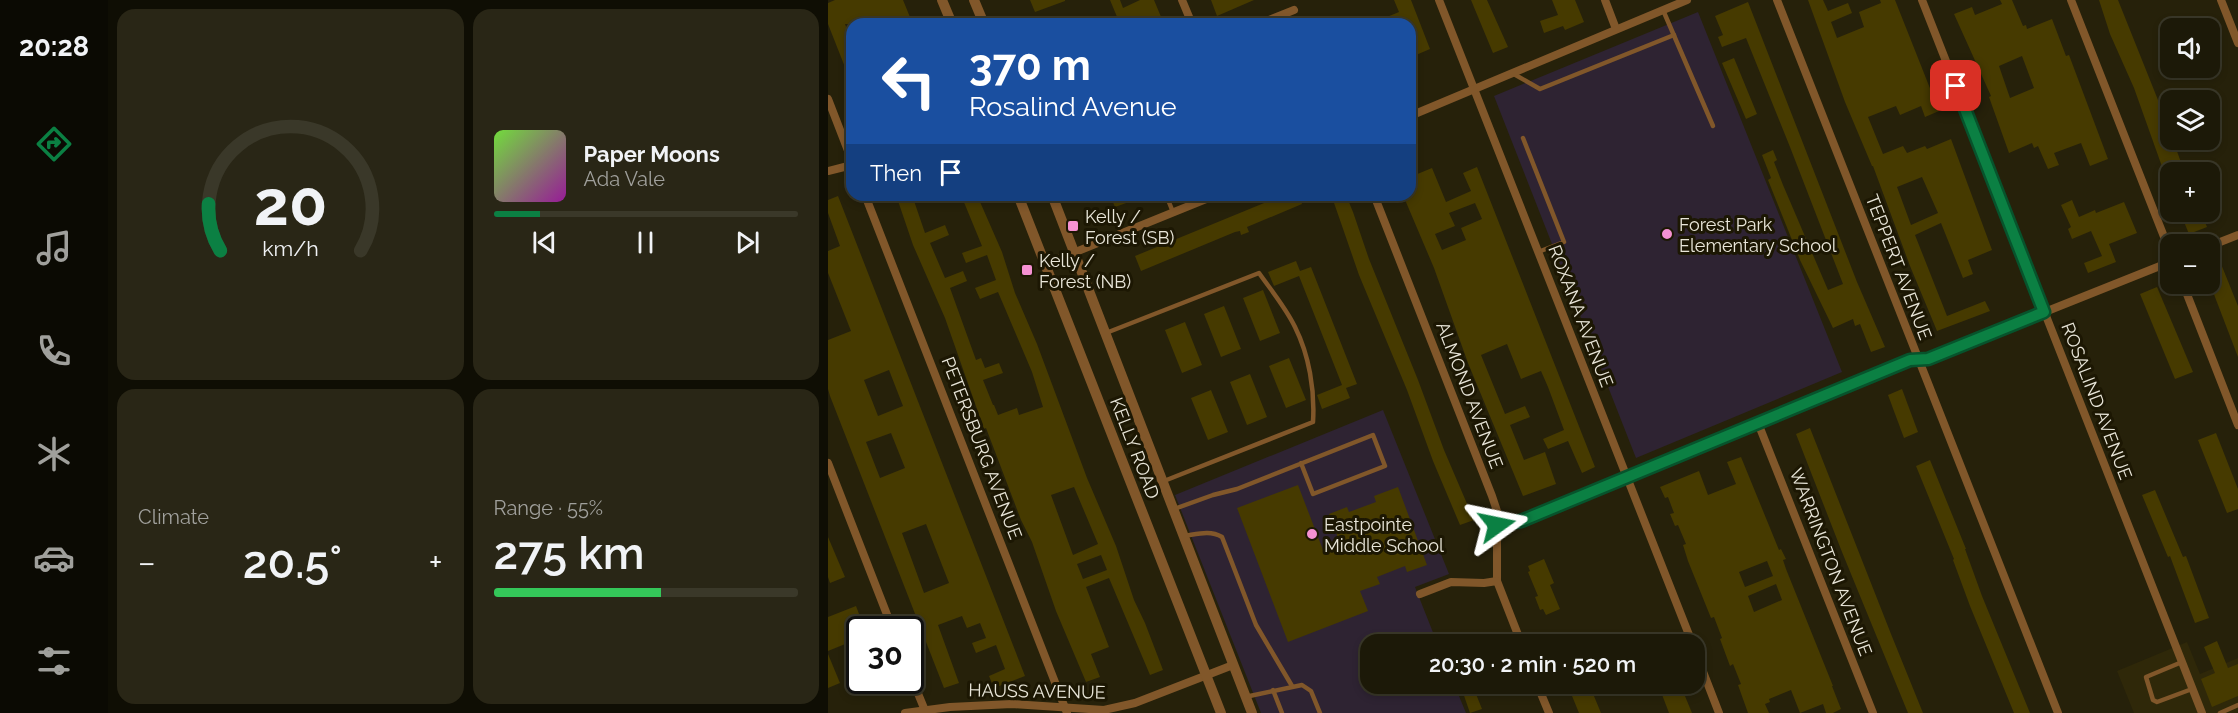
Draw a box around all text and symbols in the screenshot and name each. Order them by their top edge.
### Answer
map controls [2160,18,2220,294]
button: sound [2160,18,2220,78]
text: 20:28 [19,31,89,62]
text: 370 m [969,41,1091,90]
icon: left [870,42,948,120]
pin [1930,60,1981,111]
icon: arrive [1939,69,1972,102]
button: layers [2160,90,2220,150]
text: Rosalind Avenue [969,91,1177,122]
icon: directions [33,123,75,165]
text: Paper Moons [584,141,720,167]
icon: arrive [934,156,967,189]
text: Then [870,160,922,186]
button: + [2160,162,2220,222]
text: 20 [253,167,327,241]
text: Ada Vale [584,167,665,191]
street label: TEPPERT AVENUE [1862,191,1936,343]
place label: Kelly / Forest (SB) [1085,206,1174,248]
place label: Forest Park Elementary School [1679,214,1837,256]
marker: Kelly / Forest (SB) [1066,219,1080,233]
icon: previous [528,226,561,259]
icon: pause [629,226,662,259]
icon: next [731,226,764,259]
icon: music [33,227,75,269]
marker: Forest Park Elementary School [1660,227,1674,241]
button: − [2160,234,2220,294]
text: km/h [262,237,319,262]
street label: ROXANA AVENUE [1544,242,1618,390]
place label: Kelly / Forest (NB) [1039,250,1131,292]
marker: Kelly / Forest (NB) [1020,263,1034,277]
street label: ALMOND AVENUE [1432,319,1508,471]
street label: ROSALIND AVENUE [2057,319,2137,483]
icon: phone [33,330,75,372]
street label: PETERSBURG AVENUE [937,354,1027,542]
street label: KELLY ROAD [1106,394,1164,502]
icon: climate [33,433,75,475]
street label: WARRINGTON AVENUE [1786,465,1877,659]
position arrow [1465,493,1529,557]
text: Range · 55% [494,496,603,520]
text: Climate [138,505,209,529]
place label: Eastpointe Middle School [1324,514,1444,556]
text: 275 km [494,527,645,580]
marker: Eastpointe Middle School [1305,527,1319,541]
text: 20.5° [243,536,342,589]
icon: car [33,537,75,579]
text: − [138,543,156,582]
text: + [429,543,442,582]
speed limit sign: 30 [846,616,924,694]
icon: filters [33,640,75,682]
text: 20:30 · 2 min · 520 m [1429,651,1636,677]
street label: HAUSS AVENUE [968,679,1106,703]

